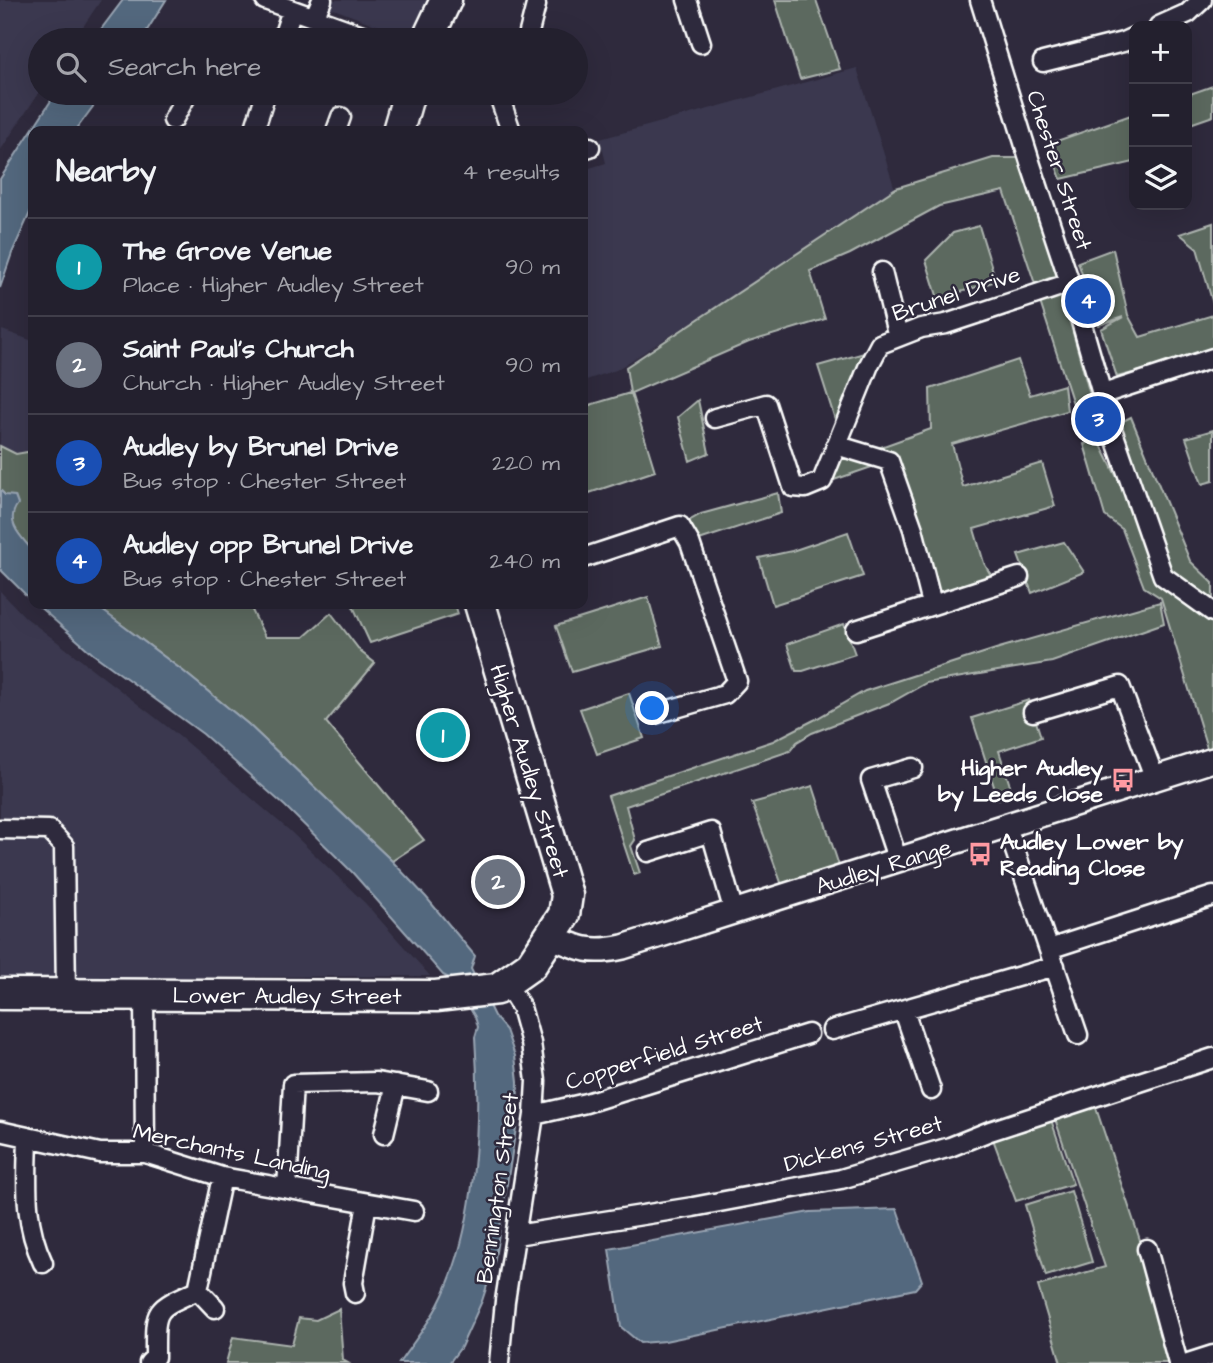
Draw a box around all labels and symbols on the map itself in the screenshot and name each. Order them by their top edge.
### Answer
street label: Chester Street [1018,86,1100,255]
street label: Brunel Drive [888,258,1024,330]
pin: 4 [1065,275,1111,327]
pin: 3 [1075,393,1121,445]
street label: Higher Audley Street [480,660,577,883]
your location [635,691,669,725]
pin: 1 [420,709,466,761]
place label: Higher Audley by Leeds Close [938,752,1104,812]
bus stop icon: Higher Audley by Leeds Close [1109,766,1137,794]
place label: Audley Lower by Reading Close [1000,826,1184,885]
street label: Audley Range [812,831,955,904]
bus stop icon: Audley Lower by Reading Close [966,840,994,868]
pin: 2 [475,856,521,908]
street label: Lower Audley Street [172,980,402,1013]
street label: Copperfield Street [562,1007,768,1098]
street label: Bennington Street [469,1090,528,1286]
street label: Dickens Street [781,1107,947,1180]
street label: Merchants Landing [130,1115,334,1190]

